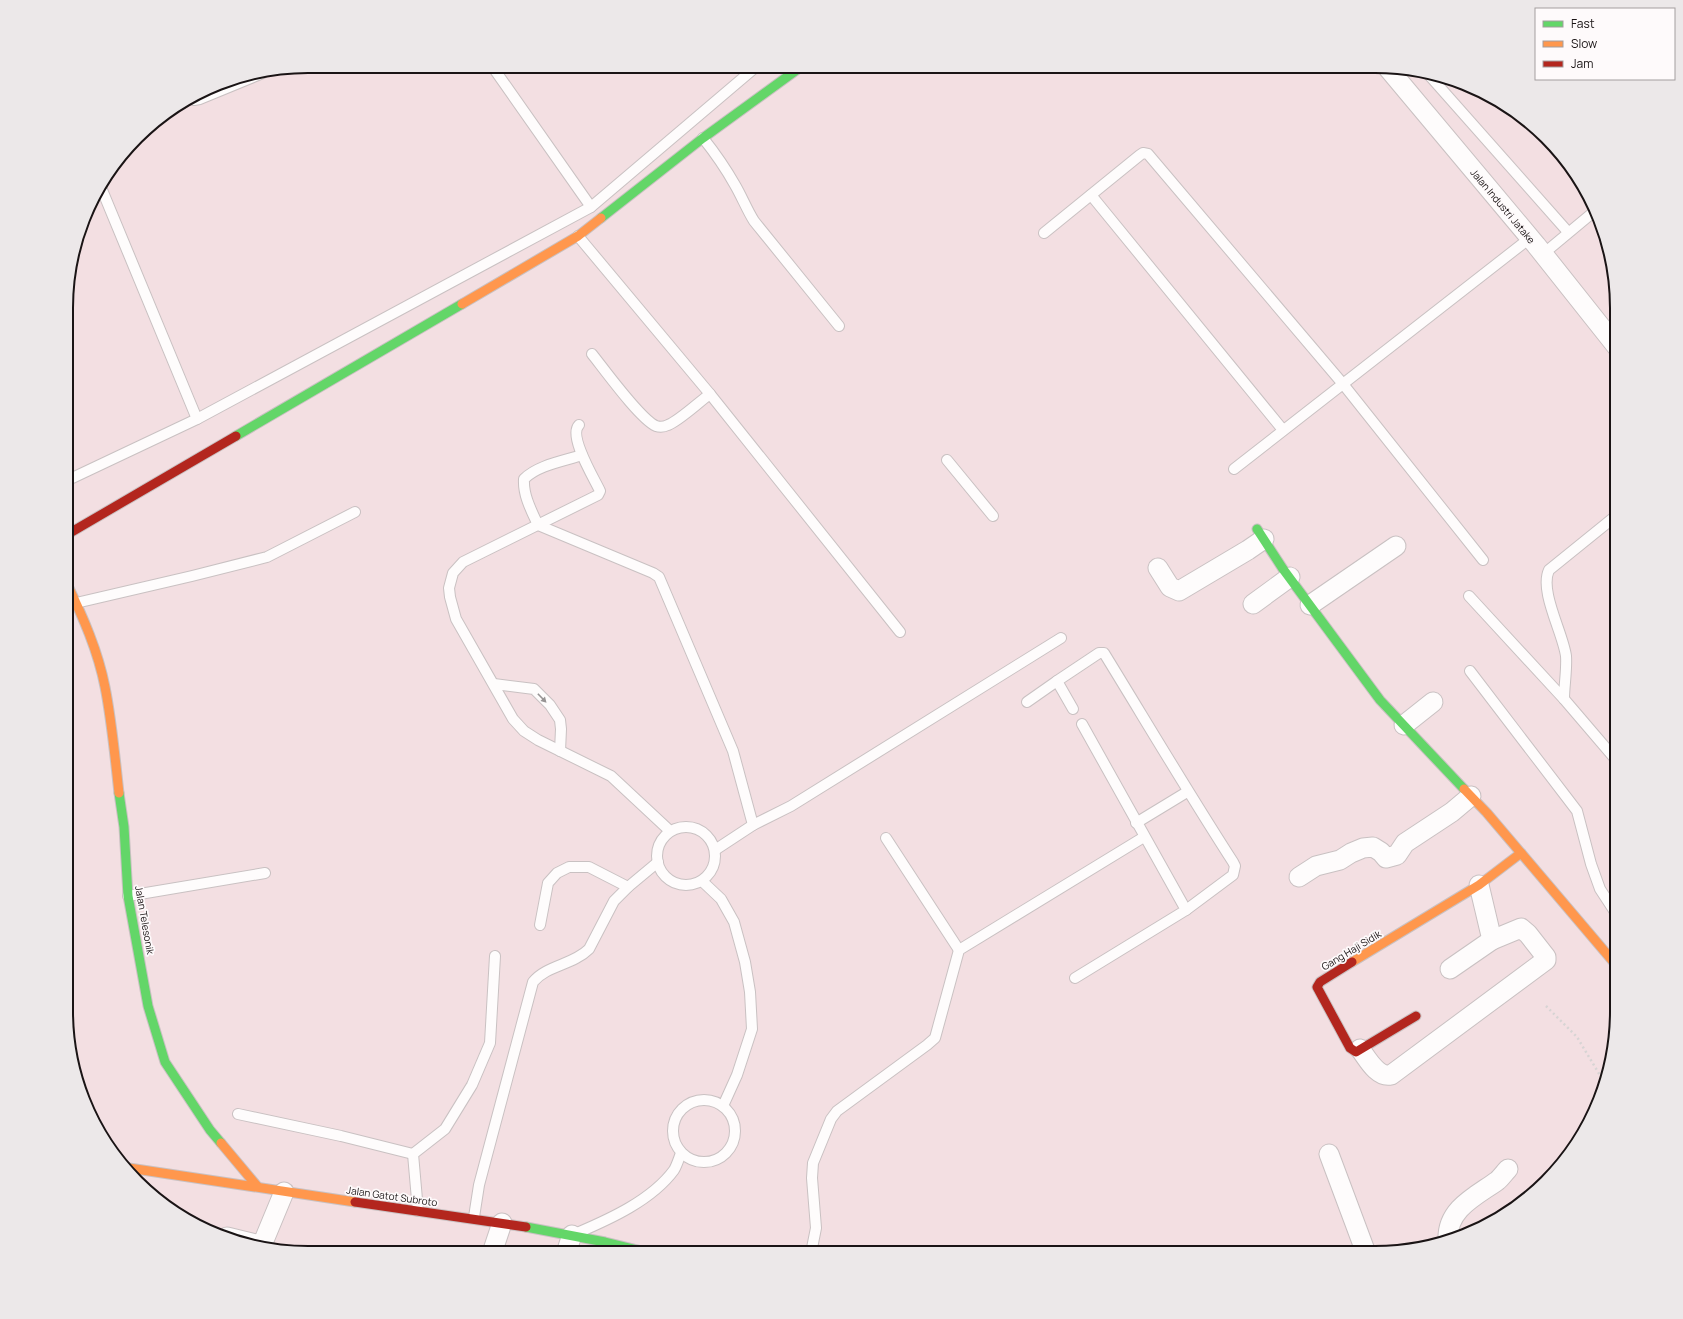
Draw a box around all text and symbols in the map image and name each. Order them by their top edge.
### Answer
legend [1535,8,1675,80]
text: Fast [1571,15,1595,32]
text: Slow [1571,35,1597,52]
text: Jam [1571,55,1593,72]
street label: Jalan Industri Jatake [1467,166,1539,247]
one-way arrow [537,693,547,703]
street label: Jalan Telesonik [132,885,158,957]
street label: Gang Haji Sidik [1318,926,1384,973]
street label: Jalan Gatot Subroto [346,1183,438,1209]

